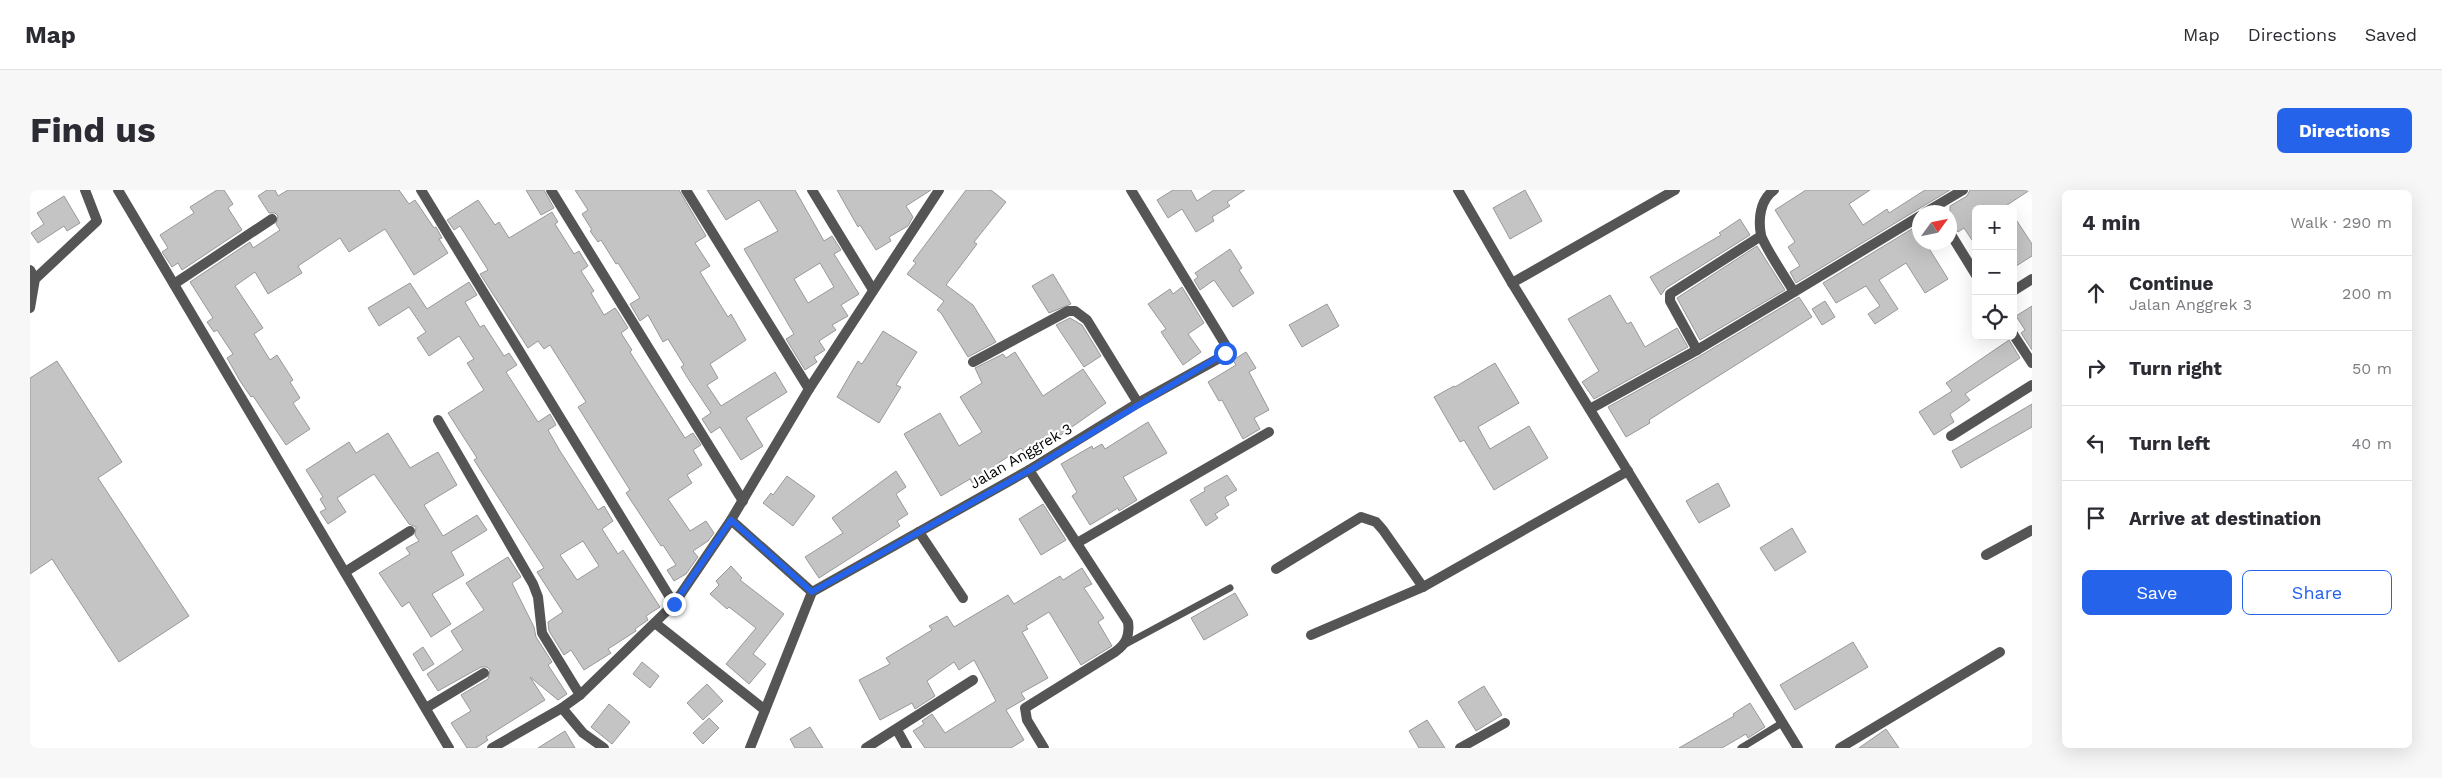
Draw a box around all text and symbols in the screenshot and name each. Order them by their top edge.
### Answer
text: Map [25,21,76,49]
text: Map [2183,24,2220,45]
text: Directions [2248,24,2337,45]
text: Saved [2365,24,2417,45]
button: Directions [2277,108,2412,153]
text: Find us [30,109,156,151]
north arrow [1912,205,1957,250]
map controls [1972,205,2017,340]
button: + [1972,205,2017,250]
text: 4 min [2082,210,2140,235]
text: Walk · 290 m [2290,213,2392,232]
button: − [1972,250,2017,295]
text: Continue [2129,272,2213,295]
icon: ahead [2082,279,2110,307]
text: 200 m [2342,284,2392,303]
button: locate [1972,295,2017,340]
text: Jalan Anggrek 3 [2129,295,2252,314]
route start [1214,342,1237,365]
icon: right [2082,354,2110,382]
text: Turn right [2129,357,2222,380]
text: 50 m [2352,359,2392,378]
street label: Jalan Anggrek 3 [967,419,1075,493]
icon: left [2082,429,2110,457]
text: Turn left [2129,432,2210,455]
text: 40 m [2352,434,2392,453]
icon: arrive [2082,504,2110,532]
text: Arrive at destination [2129,507,2321,530]
button: Save [2082,570,2232,615]
button: Share [2242,570,2392,615]
route end [663,593,686,616]

